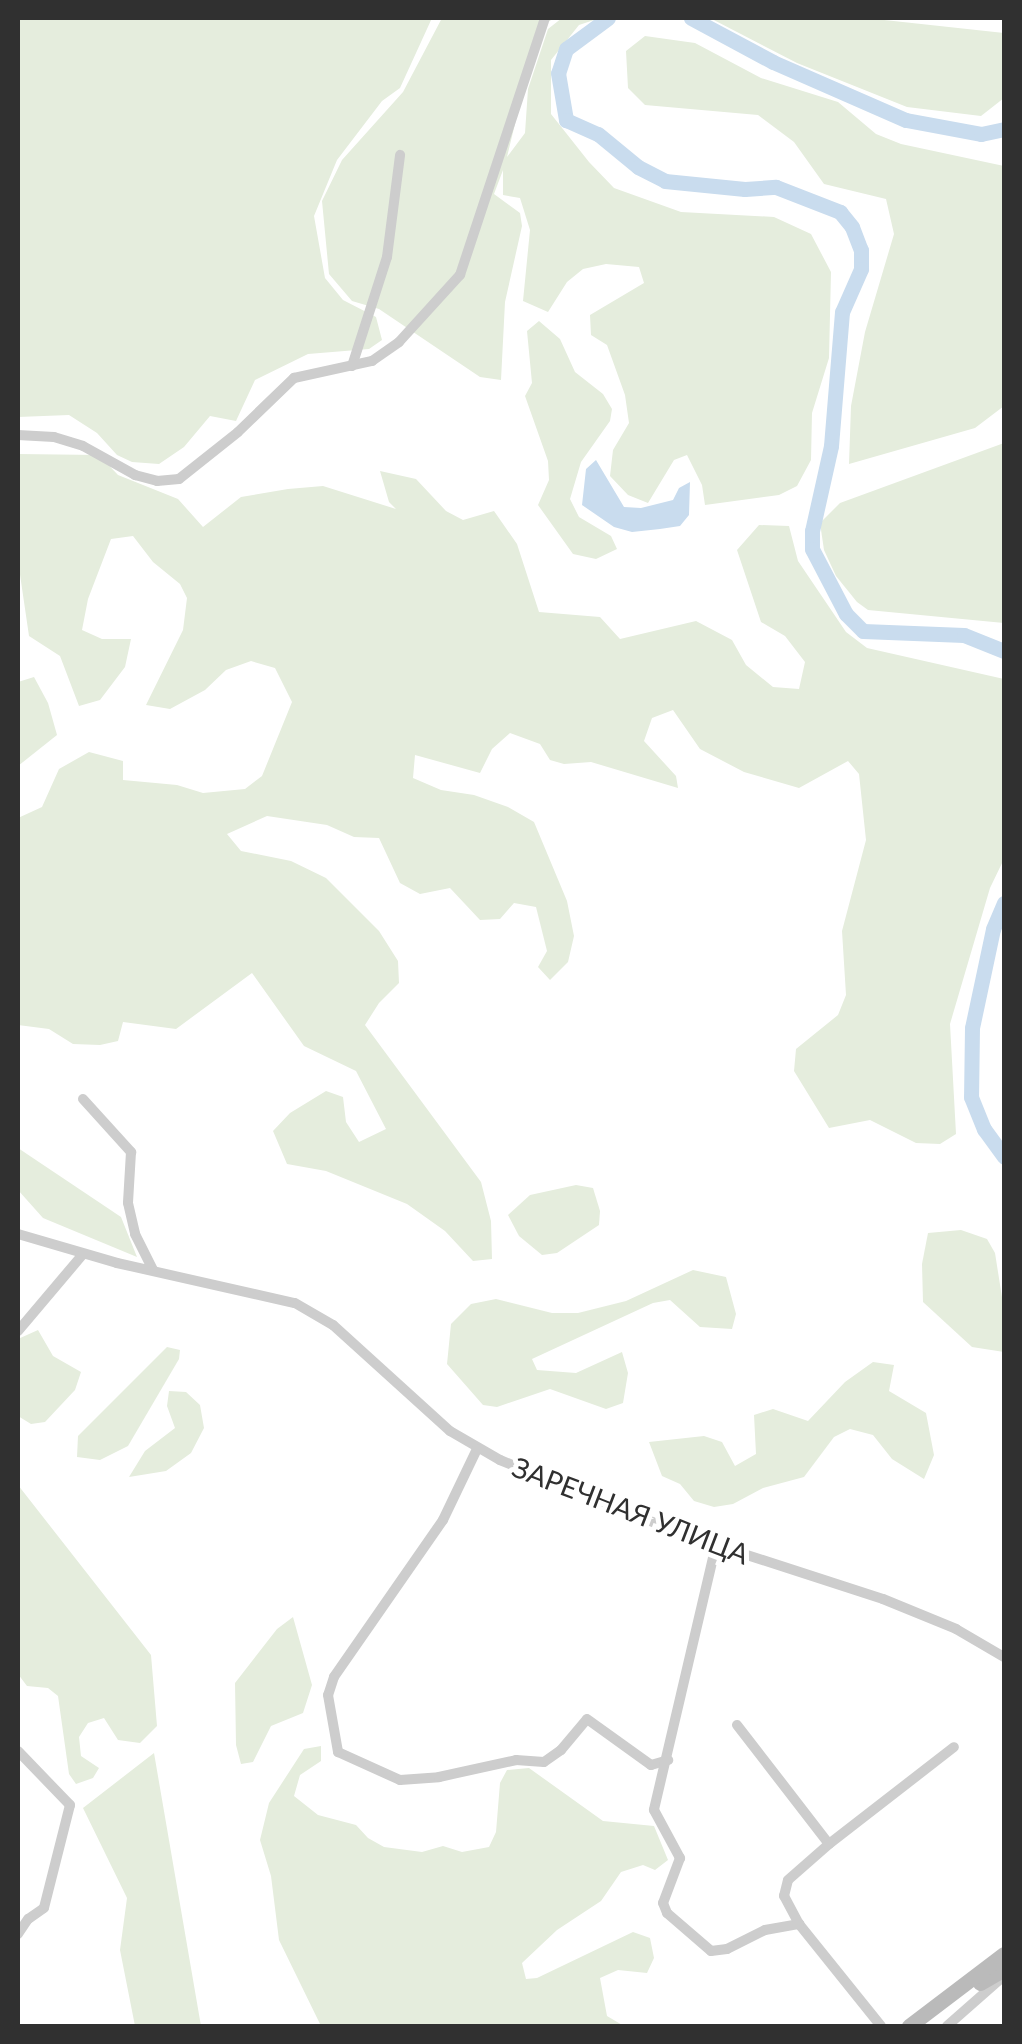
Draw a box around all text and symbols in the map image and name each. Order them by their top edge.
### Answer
street label: ЗАРЕЧНАЯ УЛИЦА [508,1449,754,1571]

